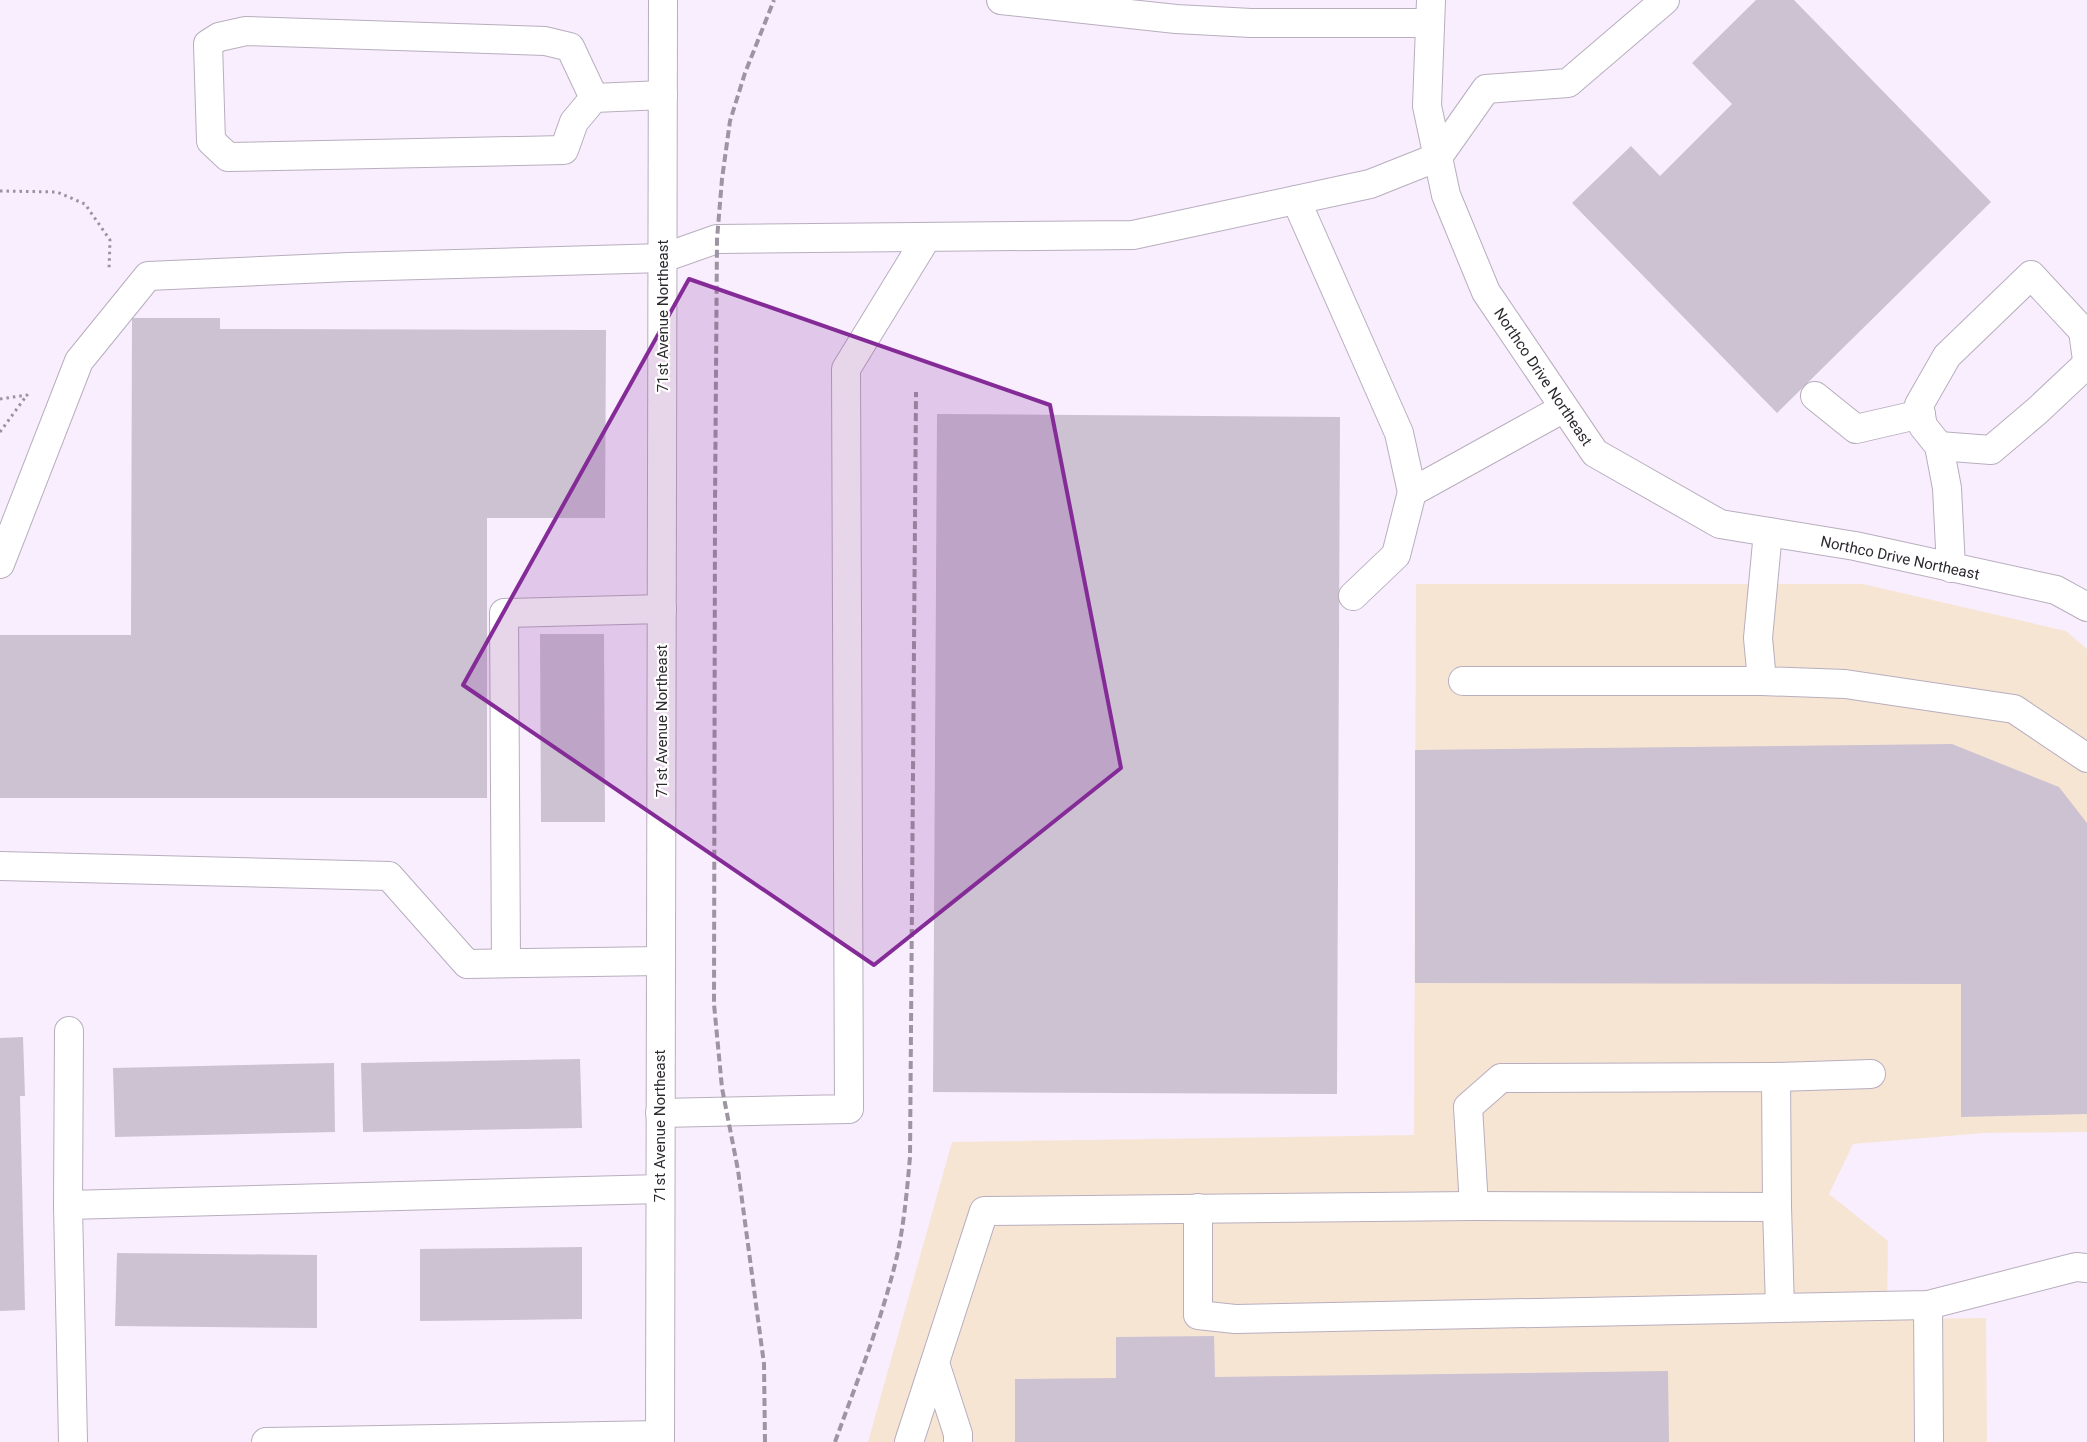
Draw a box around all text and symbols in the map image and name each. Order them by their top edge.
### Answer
street label: 71st Avenue Northeast [654,240,672,392]
street label: Northco Drive Northeast [1490,305,1596,449]
street label: Northco Drive Northeast [1819,532,1981,584]
street label: 71st Avenue Northeast [653,645,671,797]
street label: 71st Avenue Northeast [651,1050,669,1202]

